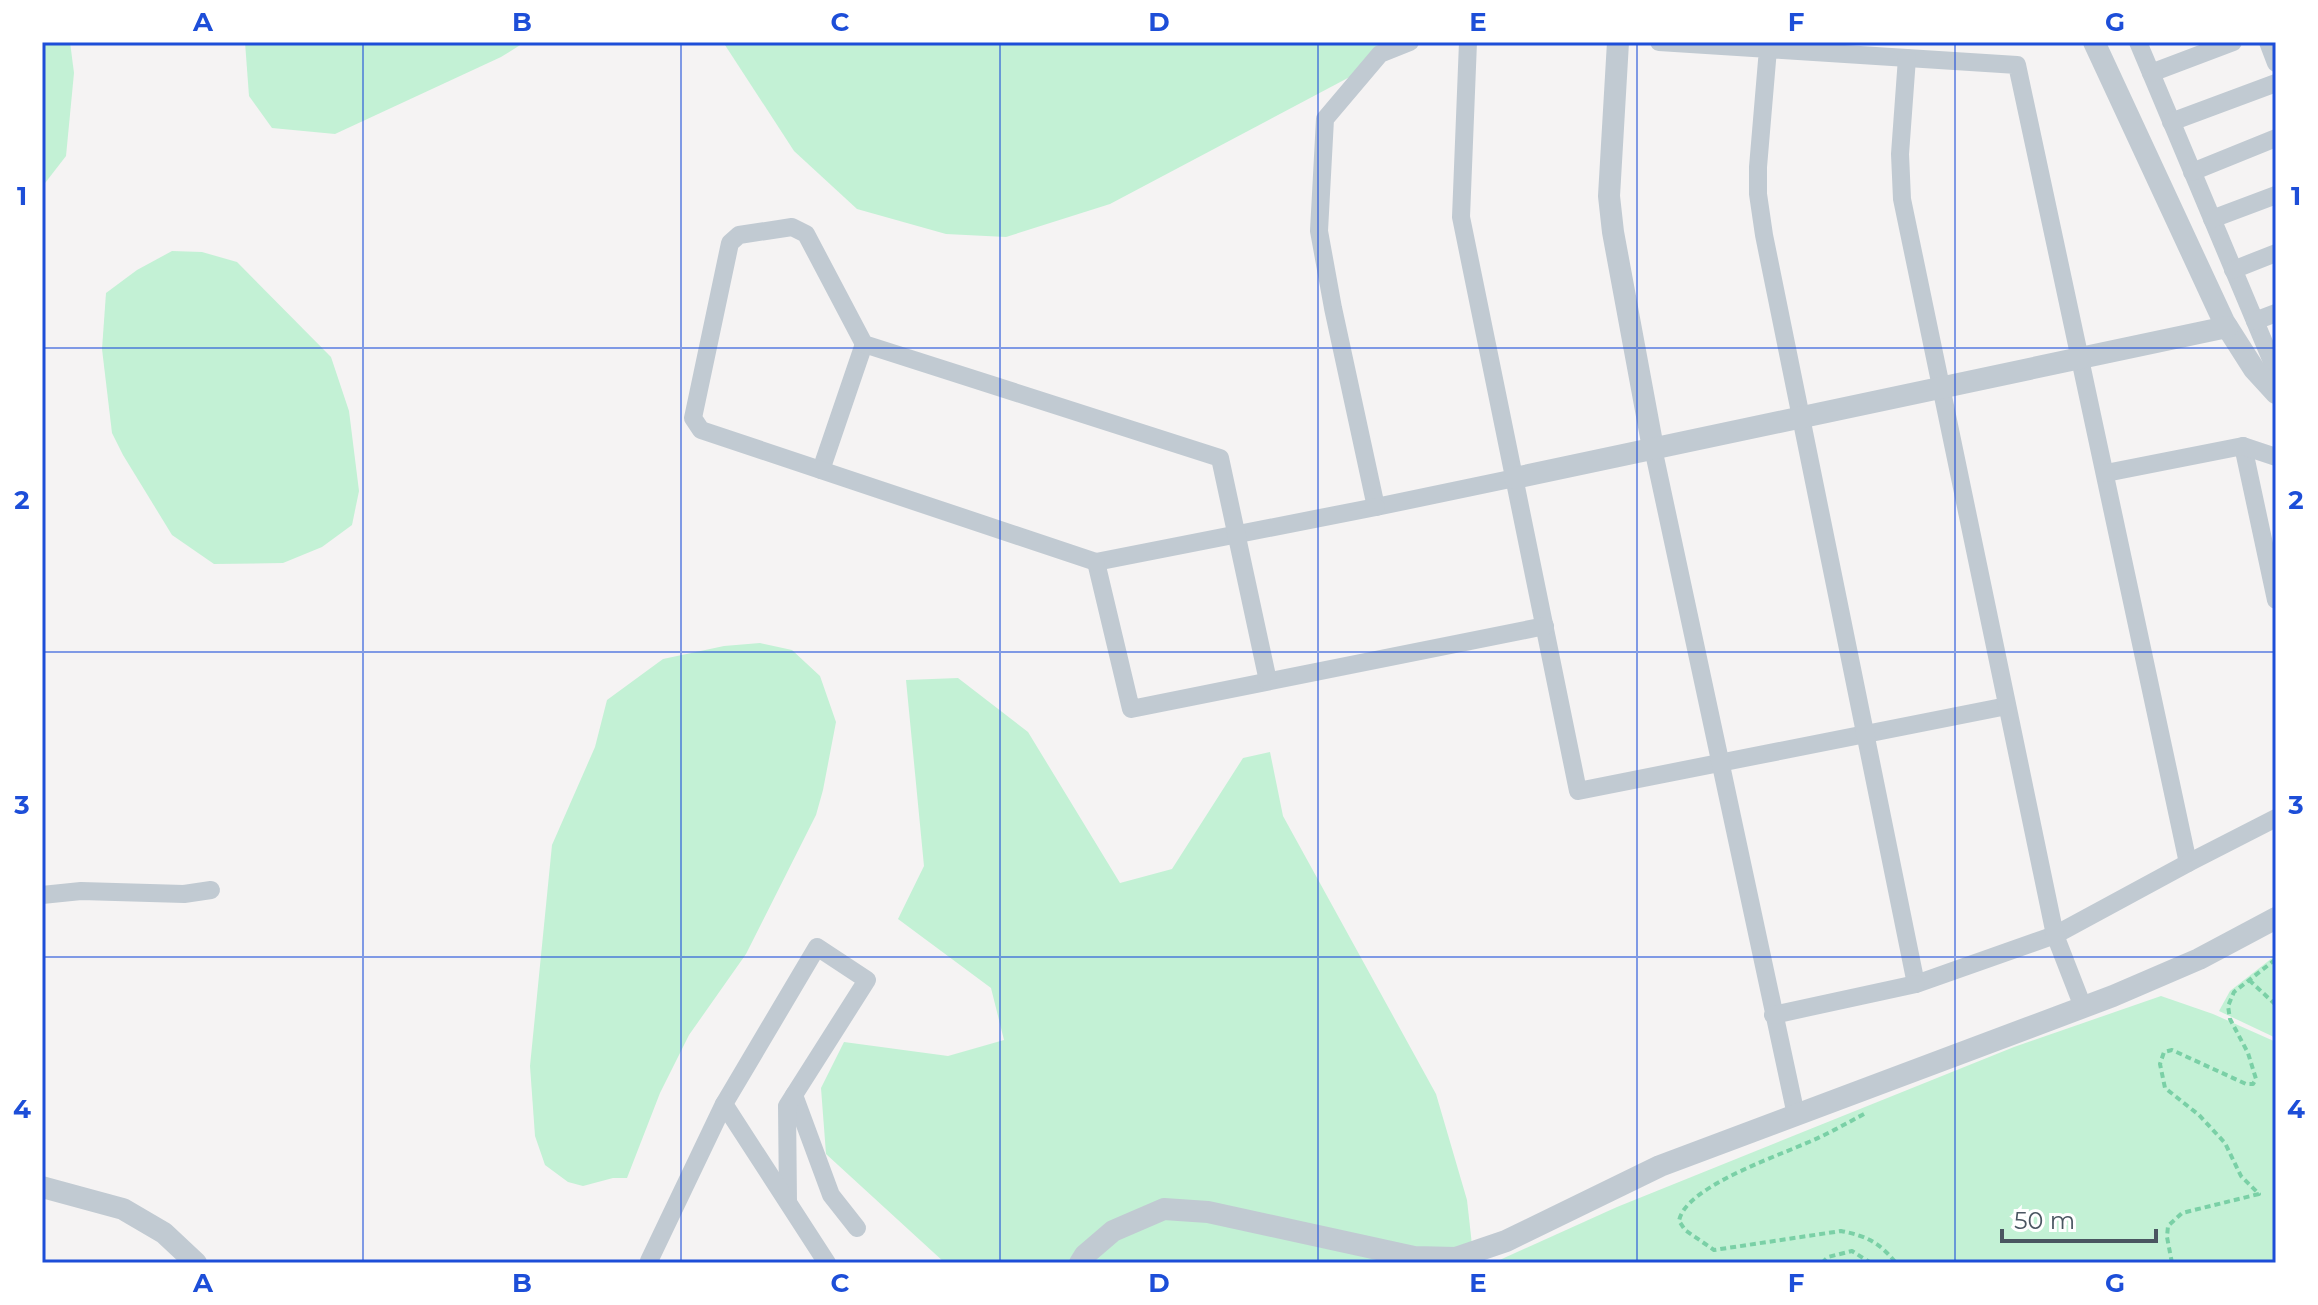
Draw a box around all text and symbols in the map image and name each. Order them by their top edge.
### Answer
text: A [192,6,214,38]
text: B [512,6,532,38]
text: C [831,6,850,38]
text: D [1148,6,1170,38]
text: E [1469,6,1487,38]
text: F [1788,6,1804,38]
text: G [2105,6,2125,38]
text: 1 [17,180,27,212]
text: 1 [2291,180,2301,212]
text: 2 [14,484,30,516]
text: 2 [2288,484,2304,516]
text: 3 [13,789,30,821]
text: 3 [2287,789,2304,821]
text: 4 [13,1093,31,1125]
text: 4 [2287,1093,2305,1125]
scale bar [2002,1193,2156,1243]
text: 50 m [2014,1206,2075,1235]
text: A [192,1267,214,1299]
text: B [512,1267,532,1299]
text: C [831,1267,850,1299]
text: D [1148,1267,1170,1299]
text: E [1469,1267,1487,1299]
text: F [1788,1267,1804,1299]
text: G [2105,1267,2125,1299]

